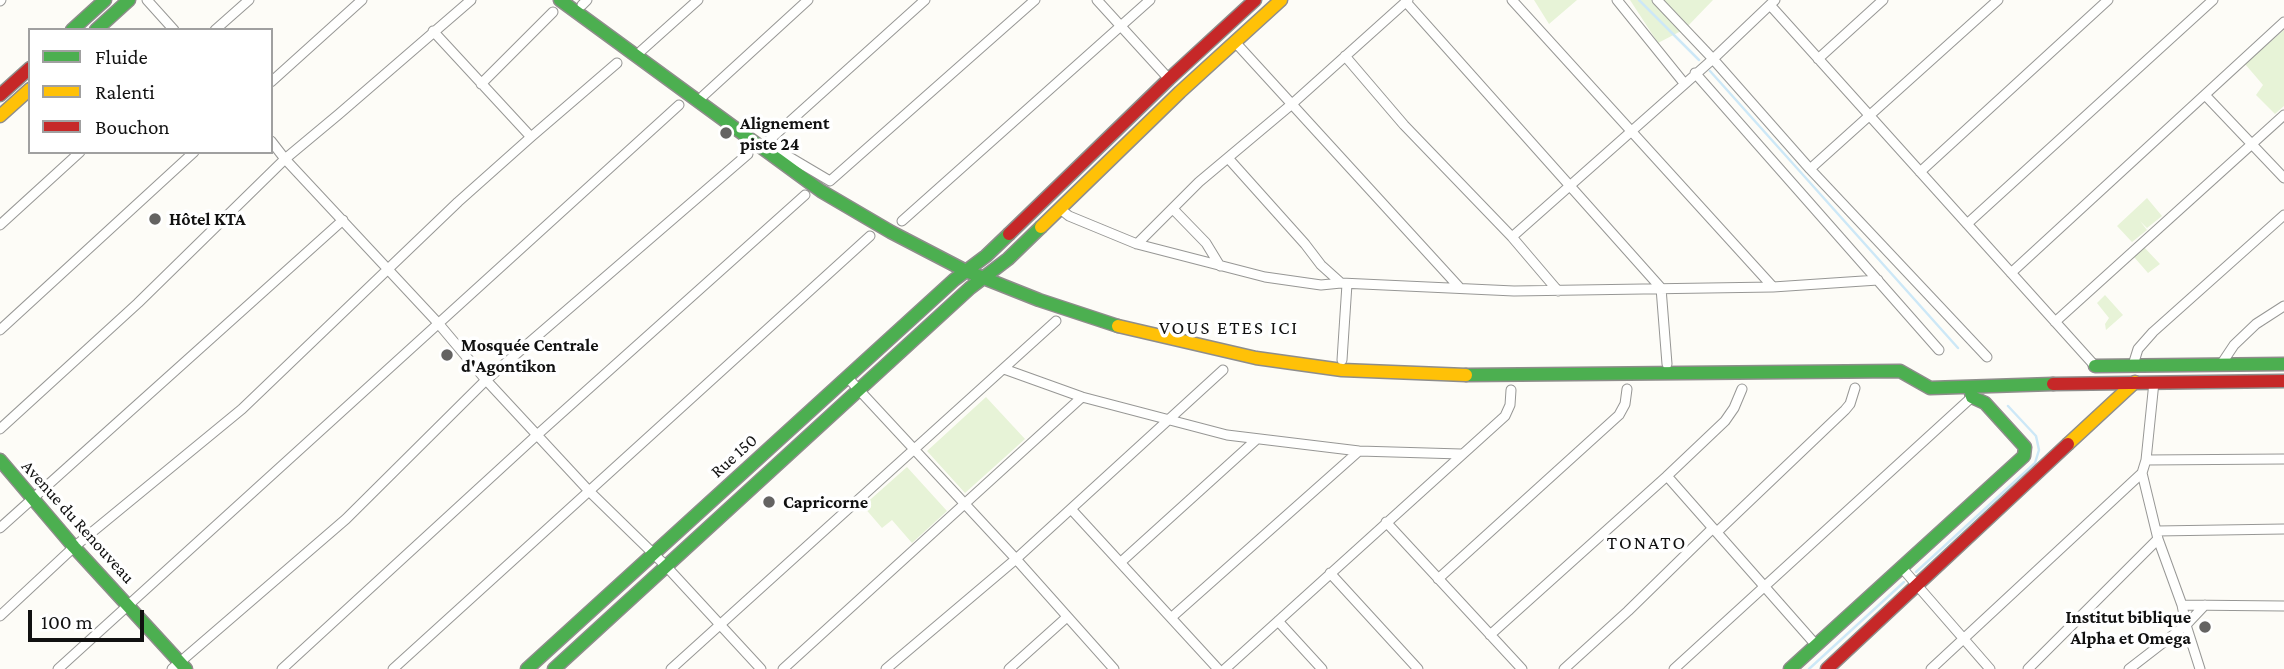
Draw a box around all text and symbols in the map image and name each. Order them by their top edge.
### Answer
legend [28,28,273,154]
text: Fluide [95,45,148,69]
text: Ralenti [95,80,155,104]
place label: Alignement piste 24 [740,112,829,154]
text: Bouchon [95,115,170,139]
marker: Alignement piste 24 [718,125,734,141]
place label: Hôtel KTA [169,208,246,230]
marker: Hôtel KTA [147,211,163,227]
district label: VOUS ETES ICI [1161,317,1297,339]
place label: Mosquée Centrale d'Agontikon [461,334,599,376]
marker: Mosquée Centrale d'Agontikon [439,347,455,363]
street label: Rue 150 [706,429,762,483]
street label: Avenue du Renouveau [17,456,139,588]
place label: Capricorne [783,491,868,513]
marker: Capricorne [761,494,777,510]
district label: TONATO [1608,532,1686,554]
scale bar [32,596,147,640]
place label: Institut biblique Alpha et Omega [2065,606,2191,648]
text: 100 m [41,610,93,634]
marker: Institut biblique Alpha et Omega [2197,619,2213,635]

